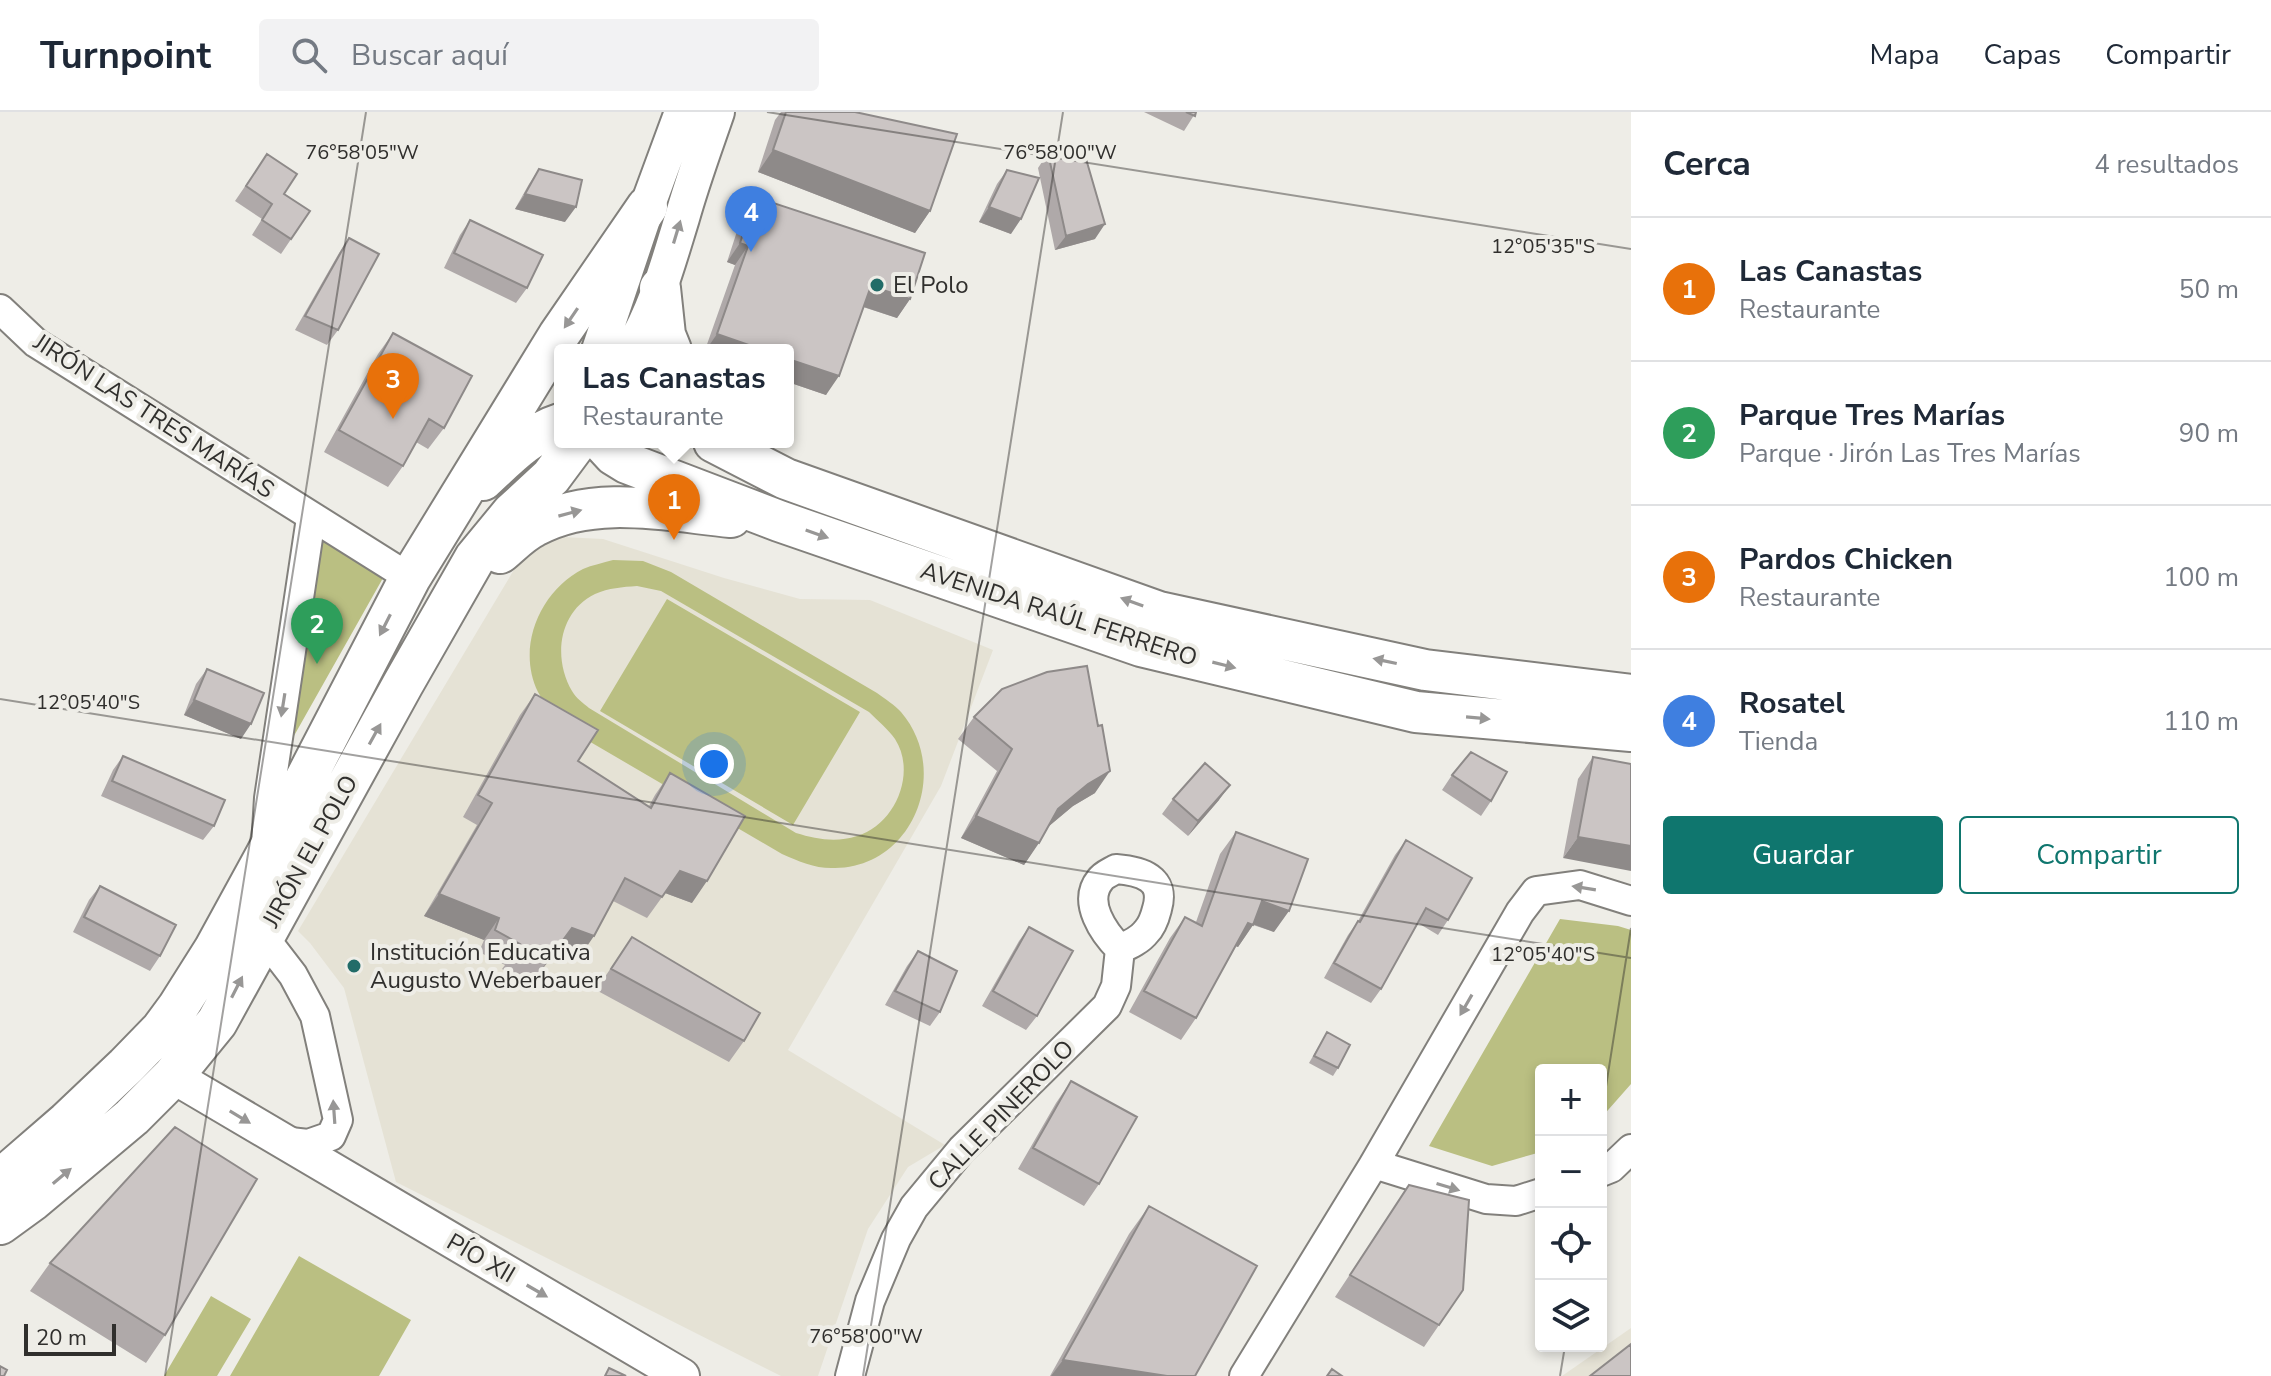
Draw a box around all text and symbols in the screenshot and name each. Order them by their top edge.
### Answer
search box [259,19,819,91]
text: Turnpoint [40,30,211,81]
icon: search [287,33,331,77]
text: Buscar aquí [351,35,508,76]
text: Mapa [1870,36,1939,74]
text: Capas [1983,36,2061,74]
text: Compartir [2105,36,2231,74]
text: 76°58'05"W [305,139,419,166]
text: 76°58'00"W [1003,139,1117,166]
text: Cerca [1663,141,1751,187]
text: 4 resultados [2094,147,2239,182]
pin: 4 [725,186,777,252]
one-way arrow [671,220,684,244]
text: 12°05'35"S [1491,233,1595,260]
text: Las Canastas [1739,251,1922,292]
place label: El Polo [893,269,969,301]
text: 1 [1681,272,1697,307]
text: 50 m [2179,272,2239,307]
marker: El Polo [868,276,886,294]
text: Restaurante [1739,292,1880,327]
one-way arrow [564,307,579,328]
street label: JIRÓN LAS TRES MARÍAS [27,326,280,506]
popup [554,344,794,448]
pin: 3 [367,353,419,419]
text: Las Canastas [582,358,766,399]
text: Parque Tres Marías [1739,395,2005,436]
text: Restaurante [582,399,724,434]
text: 2 [1681,416,1697,451]
text: 90 m [2179,416,2239,451]
text: Parque · Jirón Las Tres Marías [1739,436,2081,471]
pin: 1 [648,474,700,540]
one-way arrow [558,506,583,518]
one-way arrow [805,528,829,541]
text: Pardos Chicken [1739,539,1953,580]
street label: AVENIDA RAÚL FERRERO [917,554,1201,674]
text: 3 [1681,560,1697,595]
text: 100 m [2163,560,2239,595]
text: Restaurante [1739,580,1880,615]
one-way arrow [1120,595,1144,607]
pin: 2 [291,598,343,664]
one-way arrow [379,613,392,636]
one-way arrow [1372,654,1397,667]
one-way arrow [1211,660,1236,672]
text: Rosatel [1739,683,1845,724]
text: 12°05'40"S [36,689,140,716]
one-way arrow [276,693,289,718]
text: 4 [1681,704,1697,739]
text: 110 m [2163,704,2239,739]
one-way arrow [1466,711,1491,724]
one-way arrow [368,723,382,746]
text: Tienda [1739,724,1818,759]
your location [694,744,734,784]
street label: JIRÓN EL POLO [254,769,365,934]
button: Guardar [1663,816,1943,894]
button: Compartir [1959,816,2239,894]
one-way arrow [1572,882,1597,894]
place label: Institución Educativa Augusto Weberbauer [370,936,603,996]
text: 12°05'40"S [1491,941,1595,968]
marker: Institución Educativa Augusto Weberbauer [345,957,363,975]
one-way arrow [230,976,244,999]
one-way arrow [1459,993,1473,1016]
street label: CALLE PINEROLO [921,1033,1081,1197]
map controls [1535,1064,1607,1352]
button: + [1535,1064,1607,1136]
one-way arrow [327,1100,340,1125]
one-way arrow [229,1110,251,1124]
button: − [1535,1136,1607,1208]
one-way arrow [51,1168,71,1185]
one-way arrow [1437,1181,1461,1194]
button: locate [1535,1208,1607,1280]
street label: PÍO XII [441,1226,521,1290]
button: layers [1535,1280,1607,1352]
one-way arrow [526,1284,548,1298]
scale bar [24,1320,116,1356]
text: 20 m [36,1323,87,1353]
text: 76°58'00"W [809,1323,923,1350]

